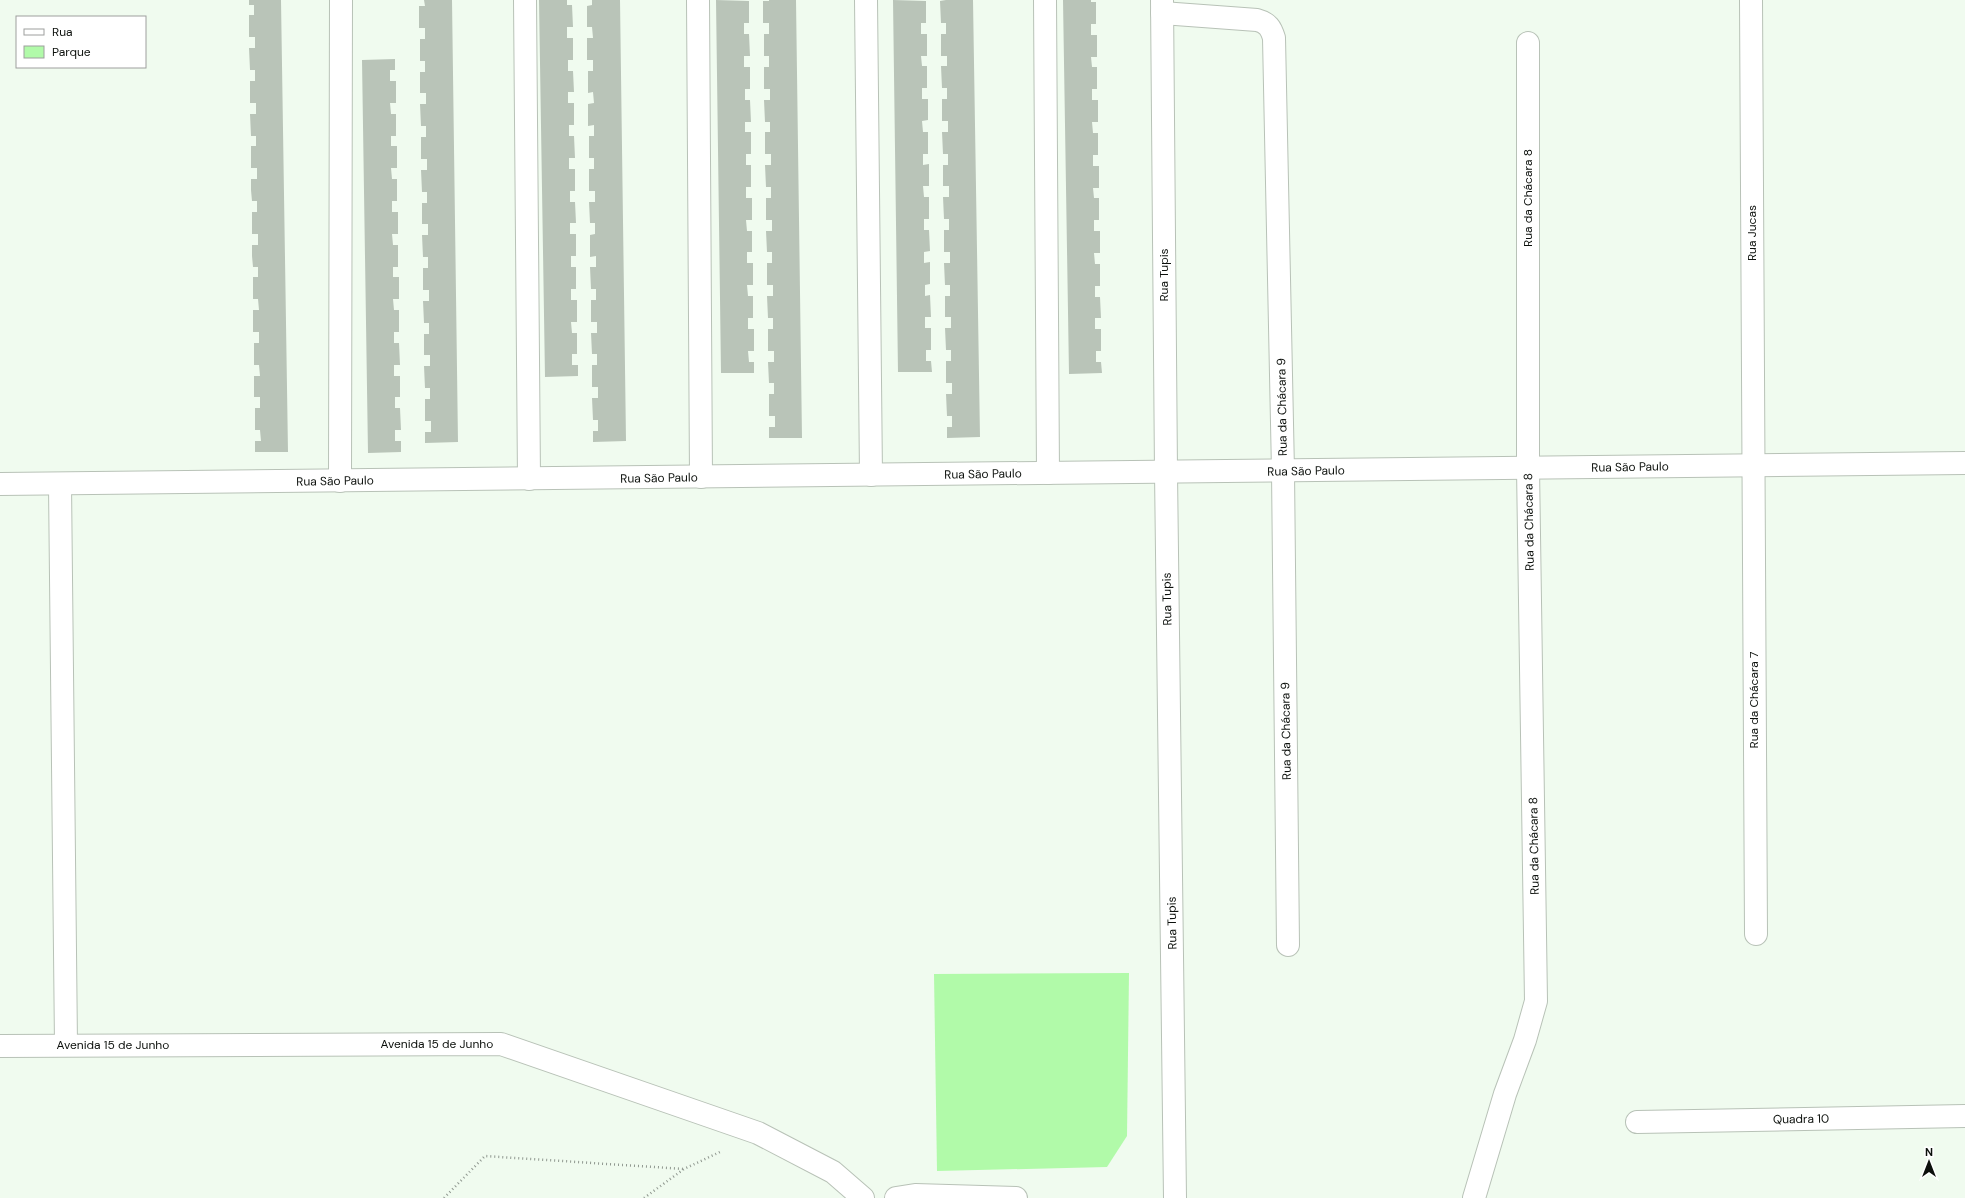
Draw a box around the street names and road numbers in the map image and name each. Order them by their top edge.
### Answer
street label: Rua da Chácara 8 [1520,149,1536,247]
street label: Rua Jucas [1744,205,1760,261]
street label: Rua Tupis [1156,248,1172,302]
street label: Rua da Chácara 9 [1273,358,1291,456]
street label: Rua São Paulo [1591,458,1669,476]
street label: Rua São Paulo [1267,462,1345,480]
street label: Rua São Paulo [944,465,1022,483]
street label: Rua São Paulo [620,469,698,487]
street label: Rua São Paulo [296,472,374,490]
street label: Rua da Chácara 8 [1520,473,1538,571]
street label: Rua Tupis [1159,572,1175,626]
street label: Rua da Chácara 7 [1746,652,1762,748]
street label: Rua da Chácara 9 [1277,682,1295,780]
street label: Rua da Chácara 8 [1525,797,1543,895]
street label: Rua Tupis [1164,896,1180,950]
street label: Avenida 15 de Junho [381,1036,493,1052]
street label: Avenida 15 de Junho [57,1037,169,1053]
street label: Quadra 10 [1773,1111,1829,1127]

